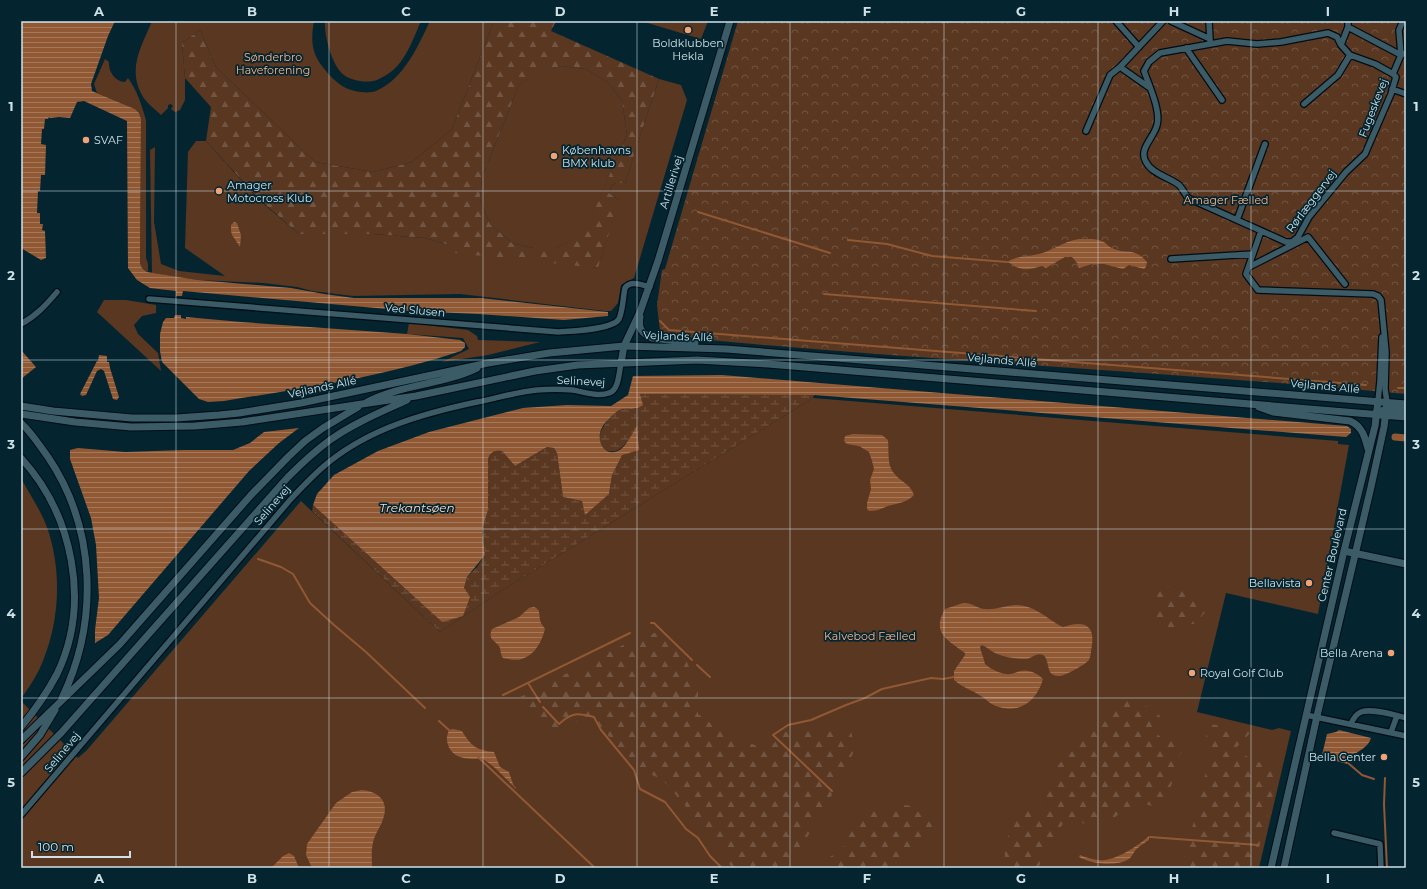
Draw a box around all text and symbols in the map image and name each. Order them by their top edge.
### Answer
text: A [93,3,105,19]
text: B [247,3,257,19]
text: C [401,3,411,19]
text: D [555,3,566,19]
text: E [710,3,719,19]
text: F [863,3,871,19]
text: G [1016,3,1026,19]
text: H [1169,3,1179,19]
text: I [1326,3,1330,19]
marker: Boldklubben Hekla [683,25,693,35]
place label: Boldklubben Hekla [652,36,724,63]
park label: Sønderbro Haveforening [236,50,310,77]
street label: Fugeskevej [1355,77,1391,139]
text: 1 [8,98,14,114]
text: 1 [1413,98,1419,114]
place label: SVAF [94,133,123,147]
marker: SVAF [81,135,91,145]
place label: Københavns BMX klub [562,143,631,170]
marker: Københavns BMX klub [549,151,559,161]
street label: Artillerivej [656,154,686,210]
street label: Rørlæggervej [1283,167,1339,235]
place label: Amager Motocross Klub [227,178,312,205]
marker: Amager Motocross Klub [214,186,224,196]
park label: Amager Fælled [1183,193,1269,207]
text: 2 [7,267,15,283]
text: 2 [1412,267,1420,283]
street label: Ved Slusen [384,300,446,320]
street label: Vejlands Allé [643,328,713,344]
street label: Vejlands Allé [967,350,1038,370]
street label: Vejlands Allé [286,373,358,401]
street label: Selinevej [556,373,606,389]
street label: Vejlands Allé [1290,376,1361,396]
text: 3 [6,436,15,452]
text: 3 [1411,436,1420,452]
street label: Selinevej [251,482,293,528]
water label: Trekantsøen [379,500,455,515]
street label: Center Boulevard [1314,507,1350,603]
place label: Bellavista [1249,576,1301,590]
marker: Bellavista [1304,578,1314,588]
text: 4 [7,605,16,621]
text: 4 [1412,605,1421,621]
park label: Kalvebod Fælled [824,629,916,643]
place label: Bella Arena [1320,646,1383,660]
marker: Bella Arena [1386,648,1396,658]
place label: Royal Golf Club [1200,666,1283,680]
marker: Royal Golf Club [1187,668,1197,678]
street label: Selinevej [41,729,83,775]
place label: Bella Center [1309,750,1376,764]
marker: Bella Center [1379,752,1389,762]
text: 5 [7,774,15,790]
text: 5 [1412,774,1420,790]
scale bar [32,833,130,859]
text: 100 m [38,839,74,854]
text: A [93,870,105,886]
text: B [247,870,257,886]
text: C [401,870,411,886]
text: D [555,870,566,886]
text: E [710,870,719,886]
text: F [863,870,871,886]
text: G [1016,870,1026,886]
text: H [1169,870,1179,886]
text: I [1326,870,1330,886]

